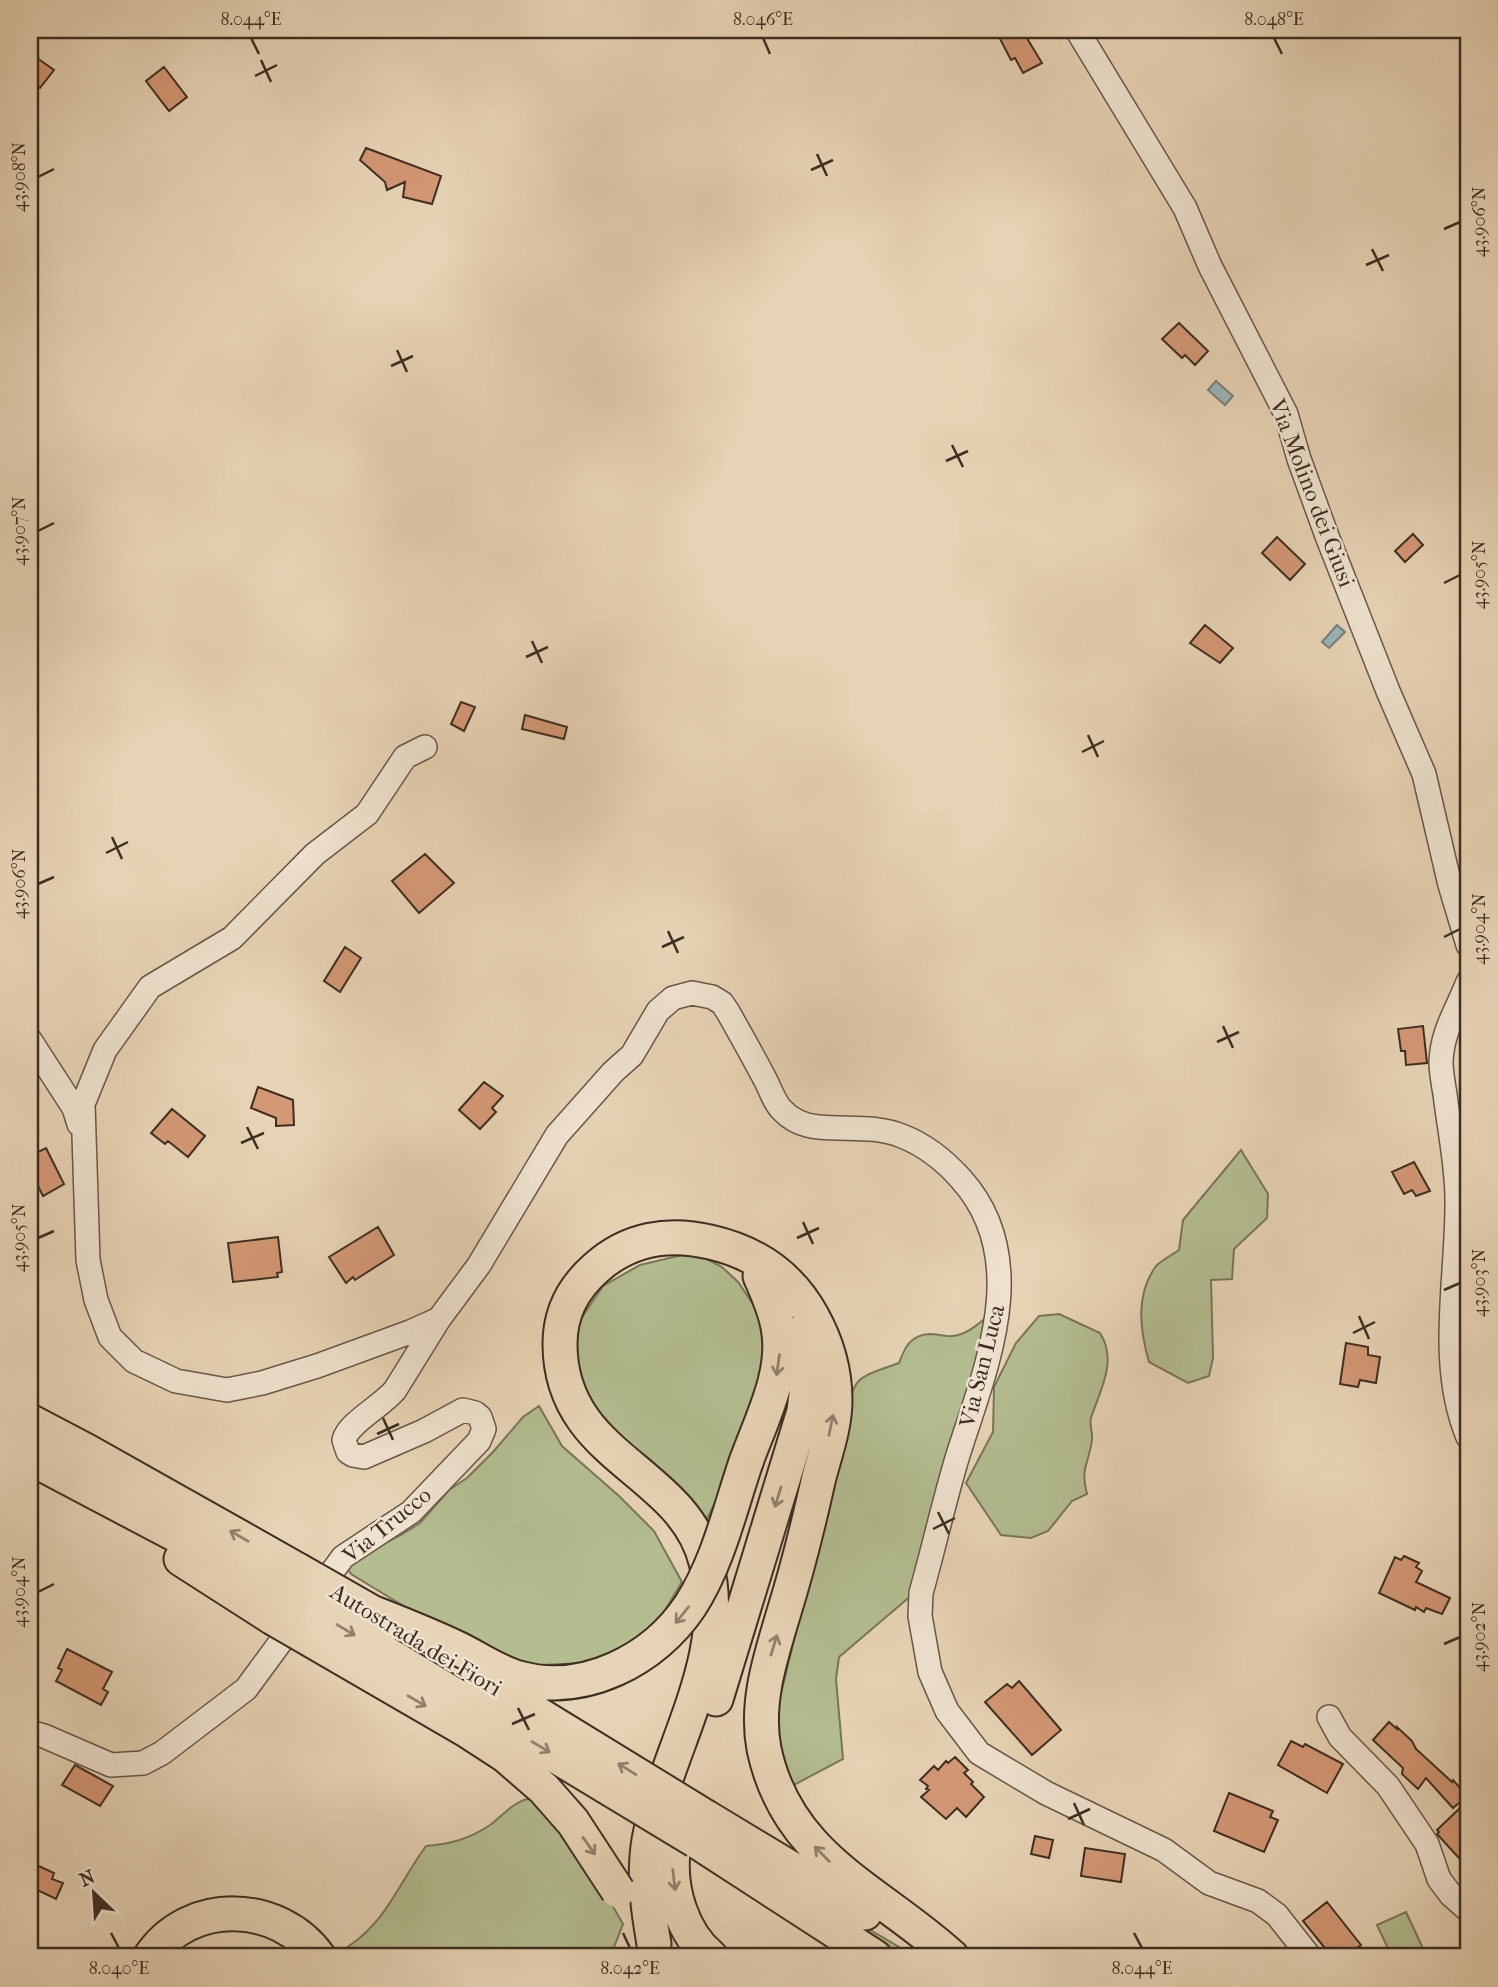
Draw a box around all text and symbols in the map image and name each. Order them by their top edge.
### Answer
text: 8.044°E [220,9,282,30]
text: 8.046°E [733,9,793,30]
text: 8.048°E [1244,9,1304,30]
text: 43.908°N [9,142,30,212]
text: 43.906°N [1469,186,1490,257]
street label: Via Molino dei Giusi [1263,394,1360,591]
text: 43.907°N [9,496,30,566]
text: 43.905°N [1469,540,1490,609]
text: 43.906°N [9,848,30,919]
text: 43.904°N [1469,893,1490,965]
text: 43.905°N [9,1203,30,1272]
text: 43.903°N [1469,1249,1490,1317]
street label: Via San Luca [953,1301,1010,1431]
one-way arrow [771,1353,784,1376]
one-way arrow [825,1414,839,1437]
street label: Via Trucco [337,1481,437,1569]
one-way arrow [771,1486,784,1508]
one-way arrow [229,1529,249,1543]
text: 43.904°N [9,1556,30,1628]
street label: Autostrada dei Fiori [324,1578,507,1702]
text: 43.902°N [1469,1602,1490,1672]
one-way arrow [675,1605,690,1623]
one-way arrow [335,1623,355,1637]
one-way arrow [769,1634,782,1656]
one-way arrow [407,1695,427,1709]
one-way arrow [530,1741,550,1755]
one-way arrow [617,1761,637,1775]
one-way arrow [582,1836,596,1855]
one-way arrow [814,1845,831,1862]
north arrow [60,1857,130,1927]
text: N [76,1865,99,1892]
one-way arrow [667,1868,680,1891]
text: 8.040°E [89,1958,149,1979]
text: 8.042°E [600,1958,660,1979]
text: 8.044°E [1111,1958,1173,1979]

